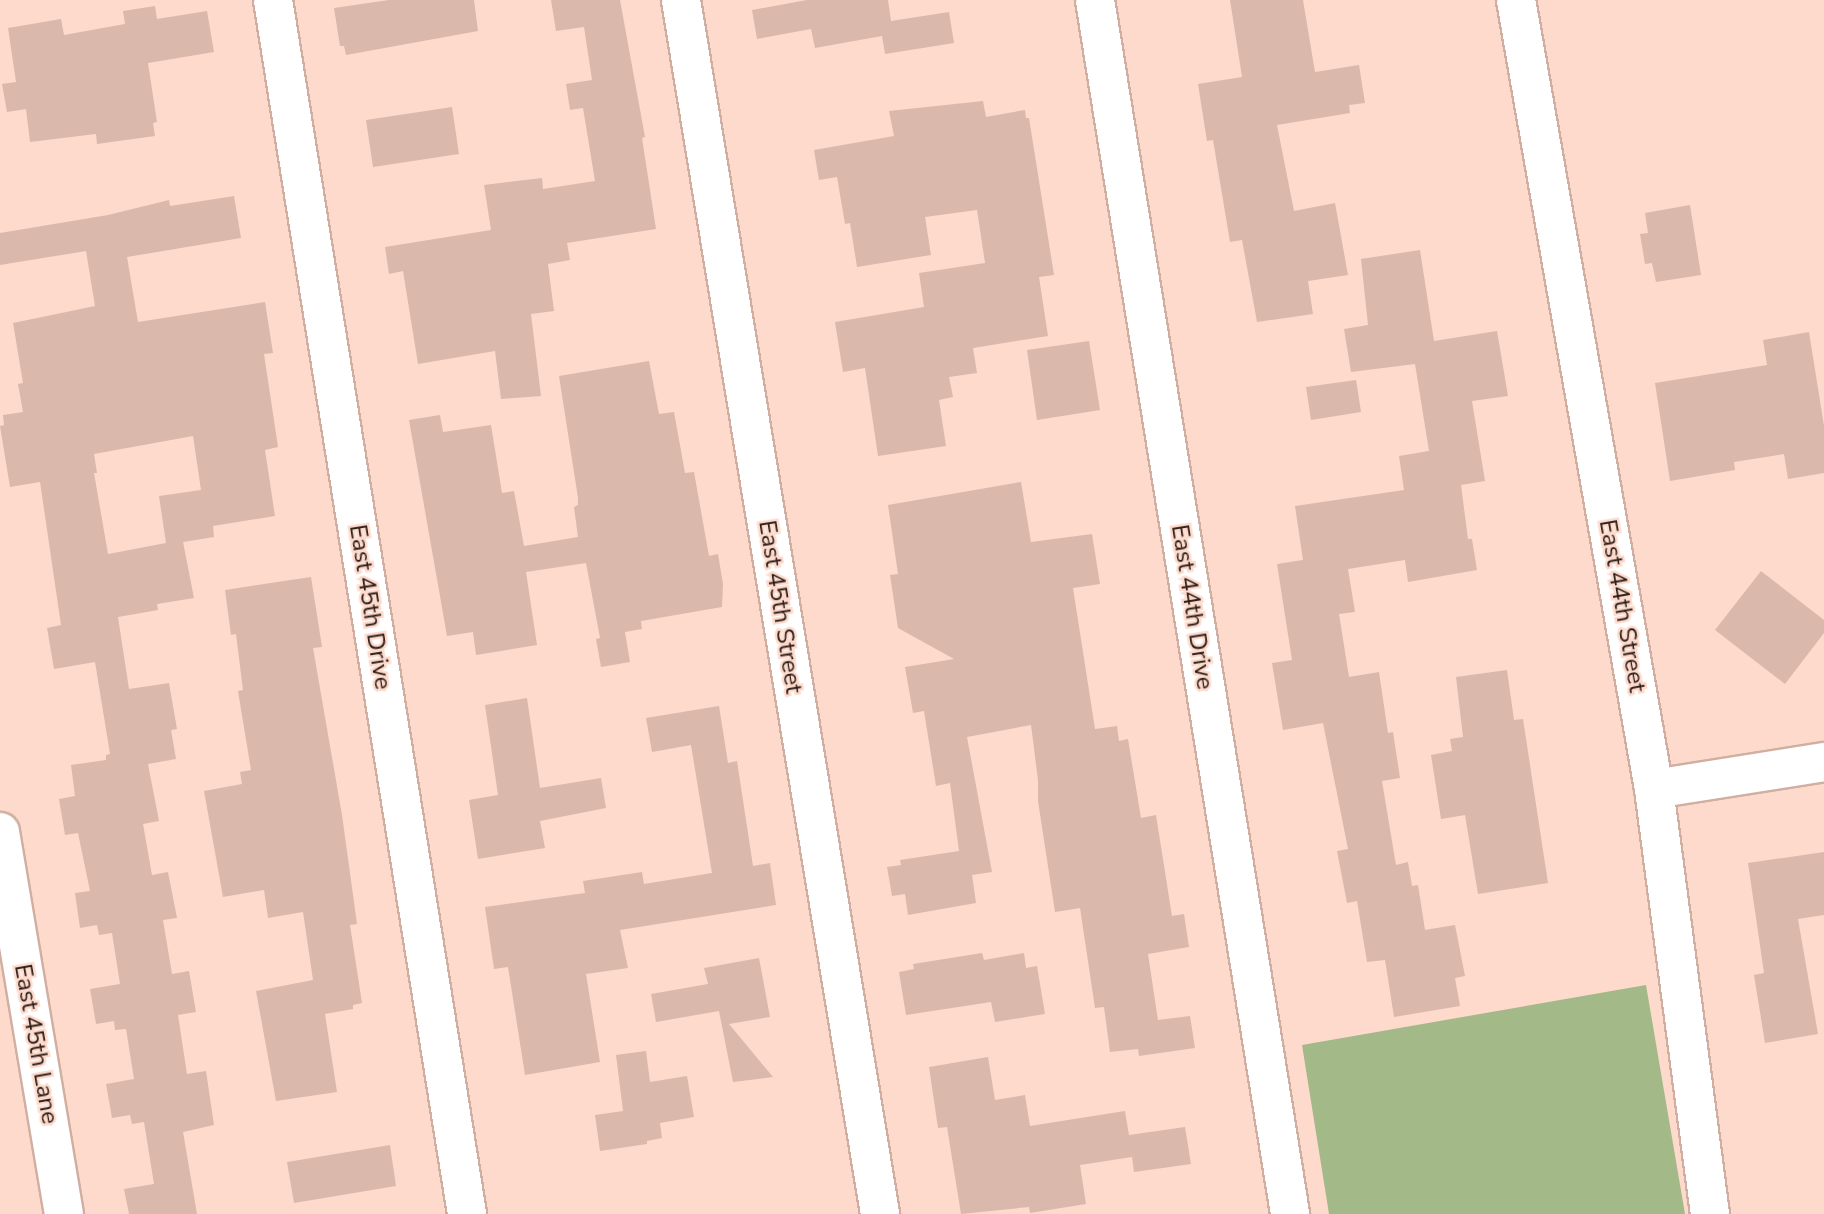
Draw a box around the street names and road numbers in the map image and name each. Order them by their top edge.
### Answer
street label: East 44th Street [1593,517,1651,695]
street label: East 45th Street [752,518,808,696]
street label: East 45th Drive [343,523,397,691]
street label: East 44th Drive [1165,523,1219,691]
street label: East 45th Lane [8,962,64,1126]

